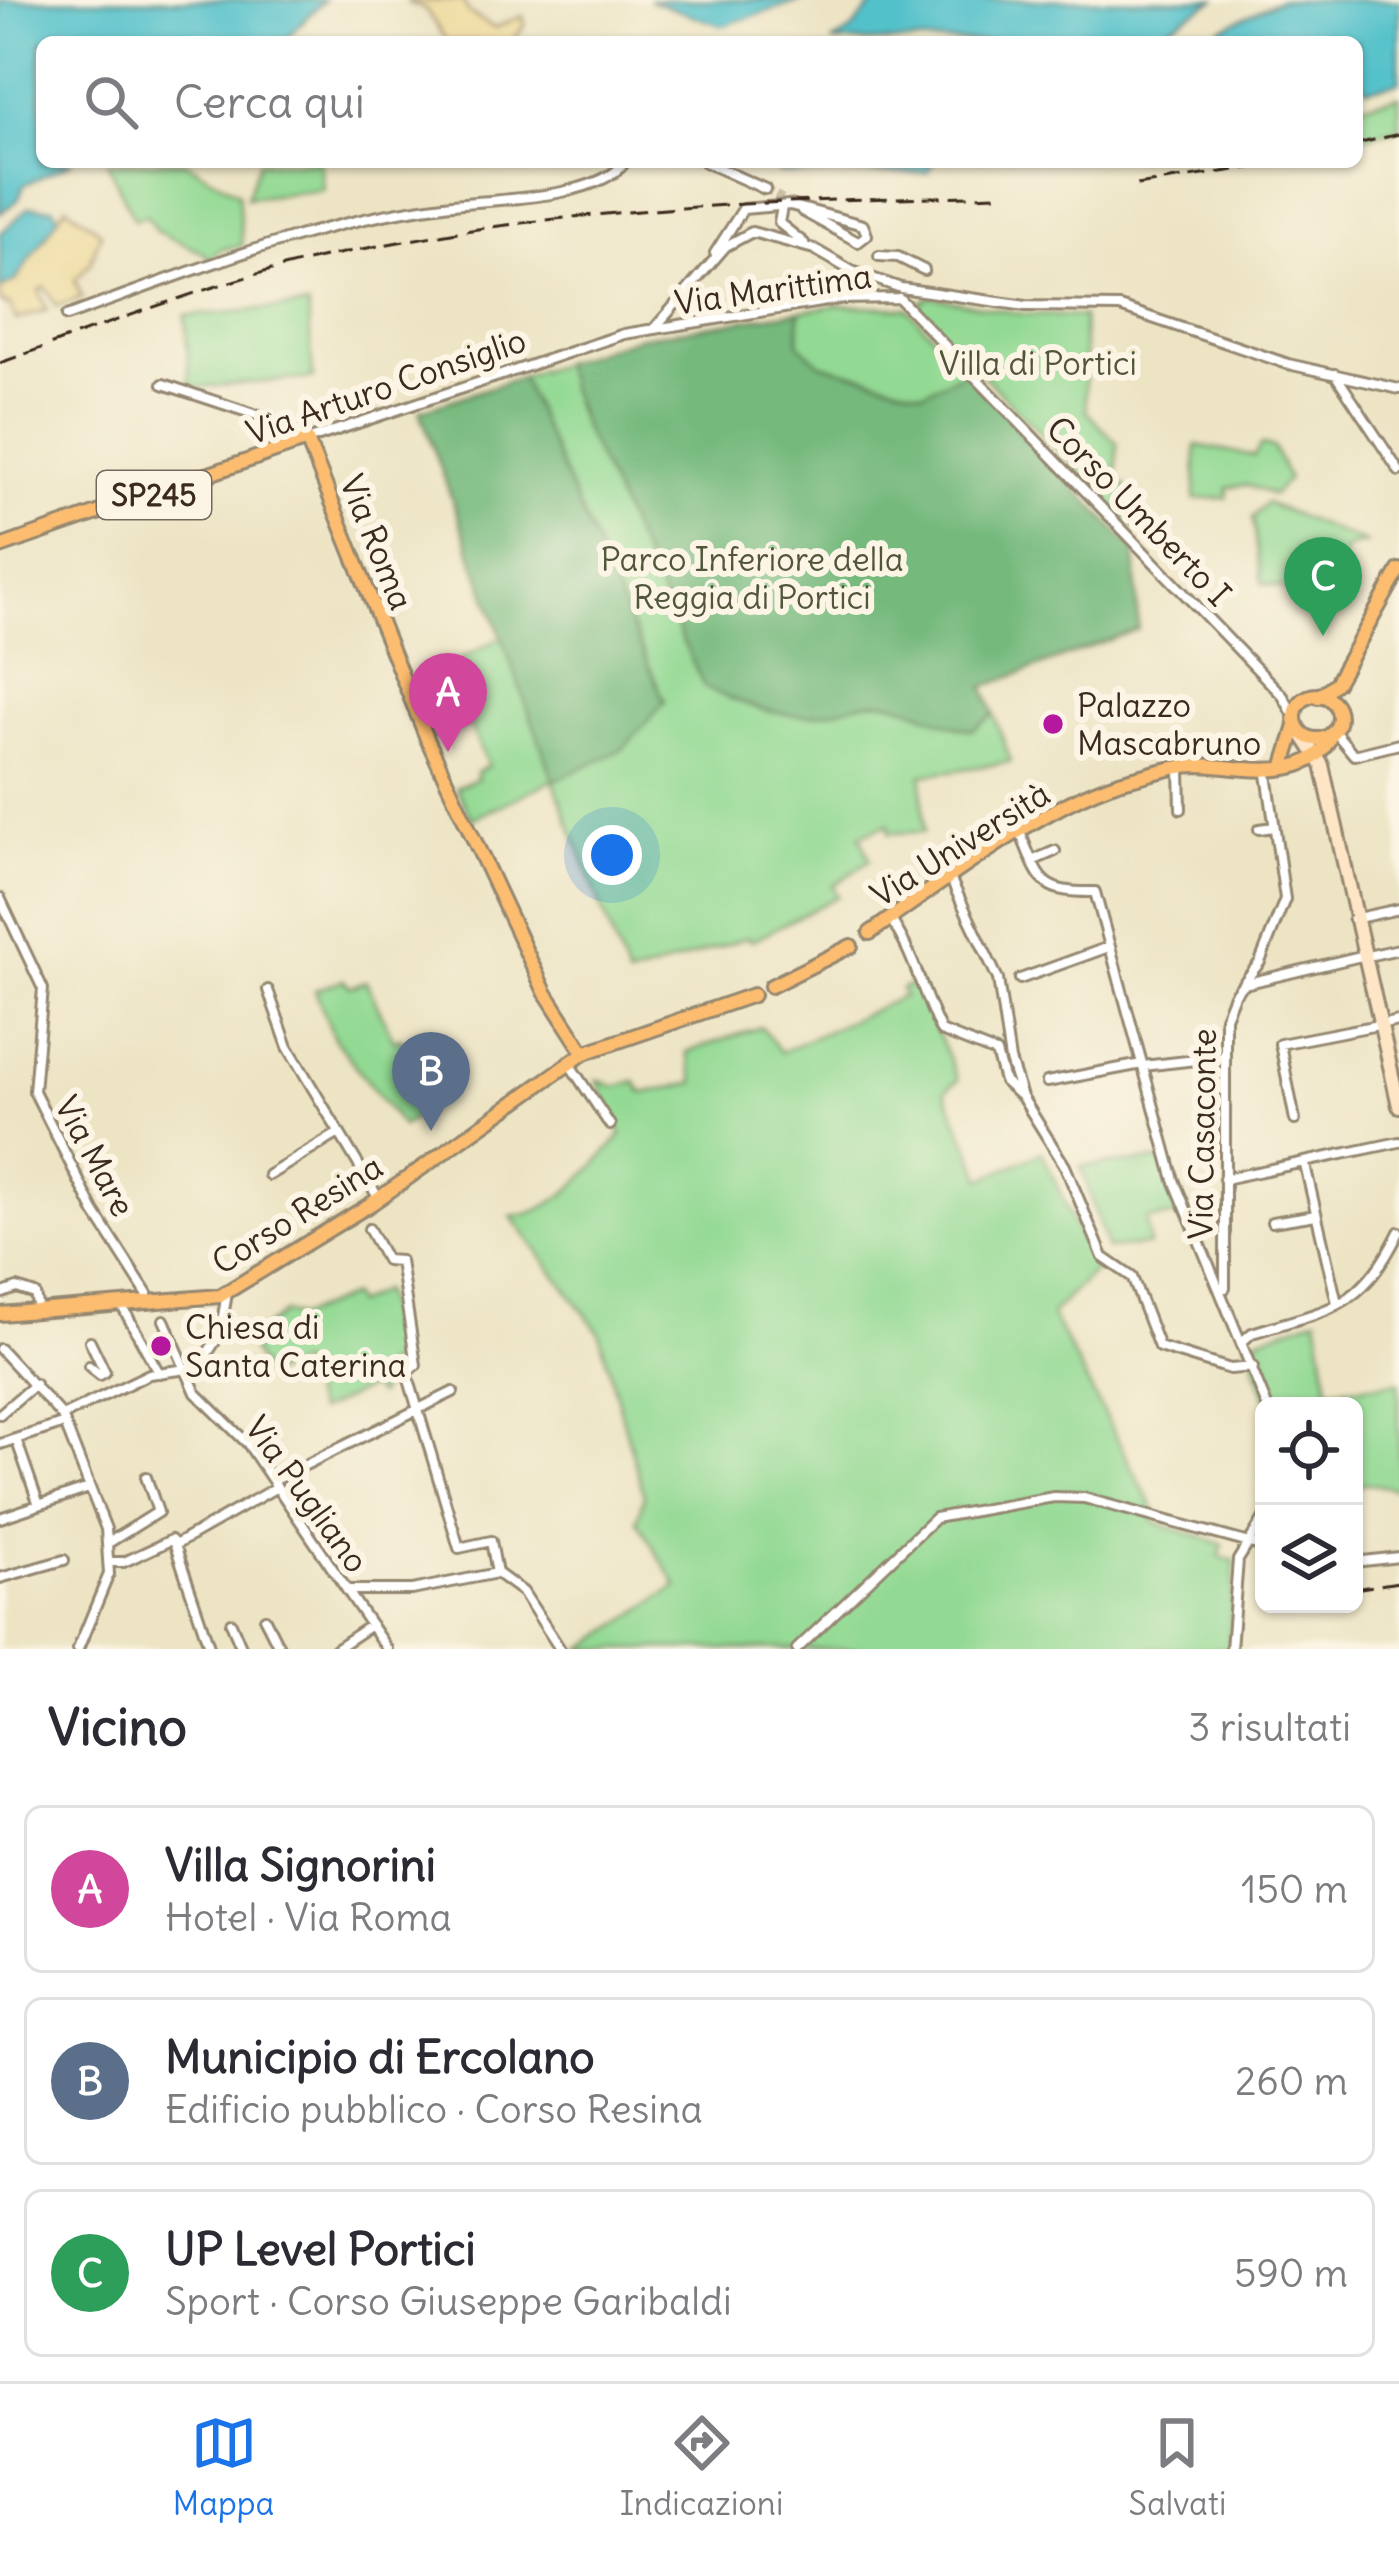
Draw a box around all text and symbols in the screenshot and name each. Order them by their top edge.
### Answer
search box [36,36,1363,168]
icon: search [78,69,144,135]
text: Cerca qui [174,74,365,130]
street label: Via Marittima [672,254,874,324]
street label: Via Arturo Consiglio [241,319,531,453]
park label: Villa di Portici [939,342,1137,384]
street label: Corso Umberto I [1038,407,1240,615]
street label: Via Roma [331,468,423,616]
road number: SP245 [97,471,211,519]
pin: C [1284,537,1362,636]
park label: Parco Inferiore della Reggia di Portici [601,538,903,618]
pin: A [409,653,487,752]
place label: Palazzo Mascabruno [1077,684,1261,764]
marker: Palazzo Mascabruno [1040,711,1066,737]
street label: Via Università [863,772,1057,916]
your location [582,825,642,885]
street label: Via Casaconte [1179,1028,1225,1240]
pin: B [392,1032,470,1131]
street label: Via Mare [46,1089,144,1223]
street label: Corso Resina [204,1145,390,1283]
place label: Chiesa di Santa Caterina [185,1306,406,1386]
marker: Chiesa di Santa Caterina [148,1333,174,1359]
map controls [1255,1397,1363,1613]
button: locate [1255,1397,1363,1505]
street label: Via Pugliano [236,1407,378,1581]
button: layers [1255,1505,1363,1613]
text: Vicino [48,1695,187,1759]
text: 3 risultati [1188,1703,1351,1752]
text: Villa Signorini [165,1837,436,1893]
text: A [77,1865,103,1914]
text: 150 m [1241,1865,1348,1914]
text: Hotel · Via Roma [165,1893,452,1942]
text: Municipio di Ercolano [165,2029,595,2085]
text: B [77,2057,103,2106]
text: 260 m [1235,2057,1348,2106]
text: Edificio pubblico · Corso Resina [165,2085,703,2134]
text: UP Level Portici [165,2221,476,2277]
text: C [77,2249,103,2298]
text: 590 m [1234,2249,1348,2298]
text: Sport · Corso Giuseppe Garibaldi [165,2277,732,2326]
tab: Mappa [173,2410,274,2524]
tab: Indicazioni [620,2410,783,2524]
tab: Salvati [1129,2410,1226,2524]

